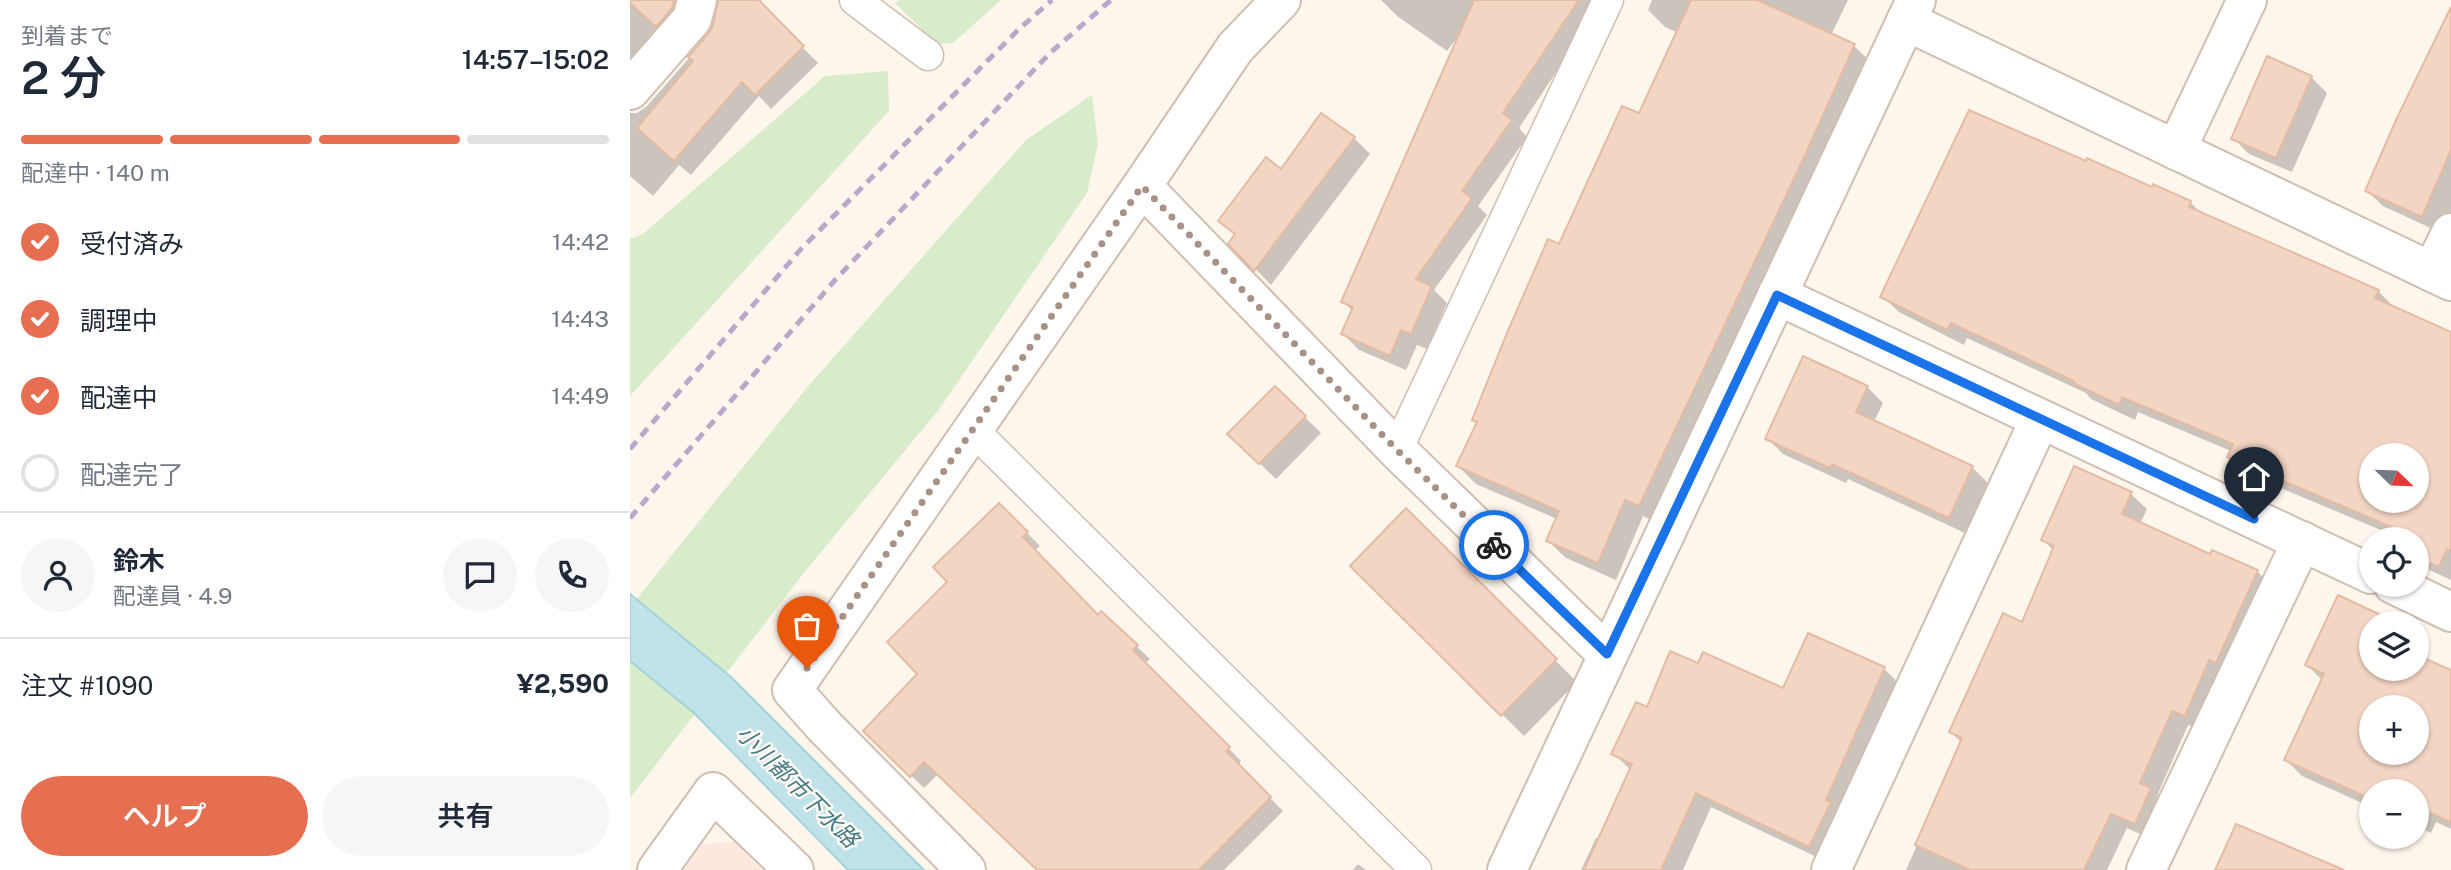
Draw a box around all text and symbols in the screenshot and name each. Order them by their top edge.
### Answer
text: 到着まで [21,22,113,49]
text: 14:57–15:02 [462,44,609,75]
text: 2 分 [21,50,106,104]
text: 配達中 · 140 m [21,159,170,186]
icon: check [21,223,59,261]
text: 受付済み [80,228,184,259]
text: 14:42 [552,228,609,255]
icon: check [21,300,59,338]
text: 調理中 [80,305,158,336]
text: 14:43 [551,305,609,332]
icon: check [21,377,59,415]
text: 配達中 [80,382,158,413]
text: 14:49 [551,382,609,409]
north arrow [2359,443,2429,513]
map controls [2359,443,2429,849]
pin [2224,447,2284,519]
icon: home [2235,458,2273,496]
text: 配達完了 [80,459,184,490]
courier [1459,510,1529,580]
icon: bike [1475,526,1513,564]
button: locate [2359,527,2429,597]
button: person [21,538,95,612]
button: chat [443,538,517,612]
button: phone [535,538,609,612]
text: 鈴木 [113,545,165,576]
text: 配達員 · 4.9 [113,582,232,609]
pin [777,596,837,668]
icon: bag [788,607,826,645]
button: layers [2359,611,2429,681]
text: ¥2,590 [517,668,609,699]
text: 注文 #1090 [21,670,153,701]
button: + [2359,695,2429,765]
water label: 小川都市下水路 [732,720,866,854]
button: ヘルプ [21,776,308,856]
button: 共有 [322,776,609,856]
button: − [2359,779,2429,849]

